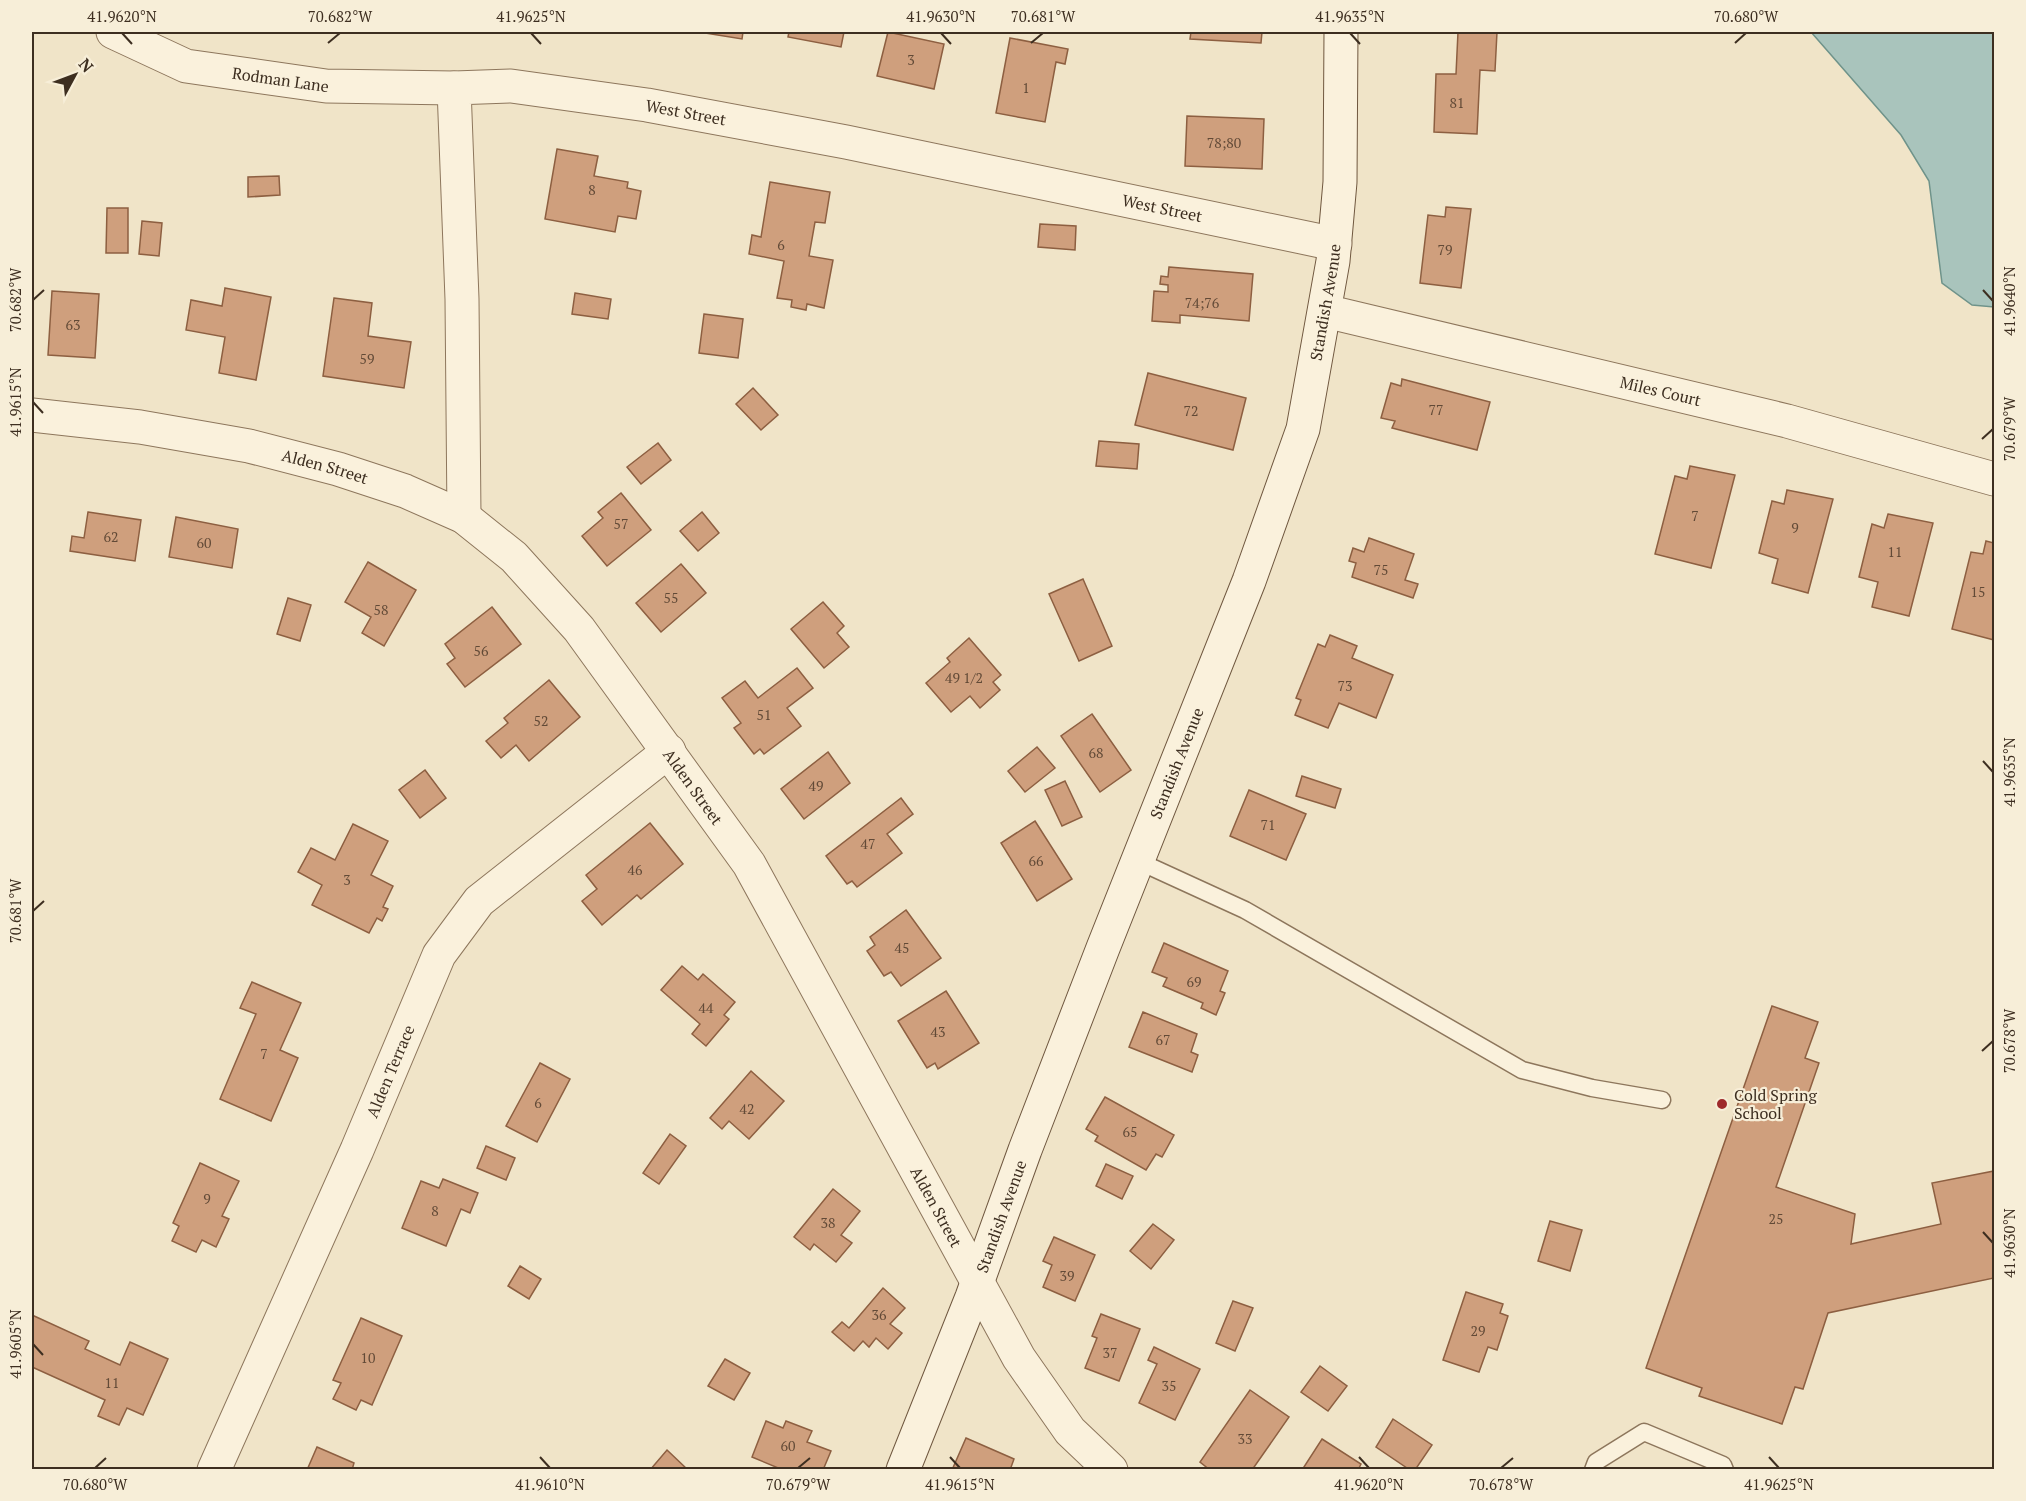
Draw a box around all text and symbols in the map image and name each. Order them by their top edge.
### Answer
text: 41.9620°N [87,6,157,26]
text: 70.682°W [308,6,373,26]
text: 41.9625°N [496,6,566,26]
text: 41.9630°N [906,6,976,26]
text: 70.681°W [1011,6,1076,26]
text: 41.9635°N [1315,6,1385,26]
text: 70.680°W [1714,6,1779,26]
north arrow [45,45,105,105]
house number: 3 [907,50,915,69]
text: N [74,53,99,77]
street label: Rodman Lane [231,62,330,97]
house number: 1 [1022,78,1030,97]
house number: 81 [1450,93,1464,112]
street label: West Street [644,94,728,130]
house number: 78;80 [1207,133,1241,152]
house number: 8 [588,180,596,199]
street label: West Street [1120,189,1204,227]
house number: 6 [777,235,785,254]
house number: 79 [1438,240,1452,259]
street label: Standish Avenue [1304,243,1345,362]
text: 41.9640°N [1999,266,2019,336]
text: 70.682°W [5,267,25,332]
house number: 74;76 [1185,293,1220,312]
house number: 63 [66,315,80,334]
house number: 59 [360,349,374,368]
text: 41.9615°N [5,367,25,437]
street label: Miles Court [1618,371,1703,411]
text: 70.679°W [1999,396,2019,461]
house number: 77 [1429,400,1443,419]
house number: 72 [1184,401,1198,420]
street label: Alden Street [279,444,371,489]
house number: 7 [1691,506,1699,525]
house number: 57 [614,514,628,533]
house number: 9 [1791,518,1799,537]
house number: 62 [104,527,118,546]
house number: 60 [197,533,211,552]
house number: 11 [1888,542,1902,561]
house number: 75 [1374,560,1388,579]
house number: 15 [1971,582,1985,601]
house number: 55 [664,588,678,607]
house number: 58 [374,600,388,619]
house number: 56 [474,641,489,660]
house number: 49 1/2 [945,668,983,687]
house number: 73 [1338,676,1352,695]
street label: Standish Avenue [1144,704,1209,822]
house number: 51 [757,705,771,724]
house number: 52 [534,711,548,730]
text: 41.9635°N [1999,737,2019,807]
house number: 68 [1089,743,1103,762]
street label: Alden Street [658,744,728,829]
house number: 49 [809,776,823,795]
house number: 71 [1261,815,1275,834]
house number: 47 [861,834,875,853]
house number: 66 [1029,851,1044,870]
house number: 46 [628,860,643,879]
house number: 3 [343,870,351,889]
text: 70.681°W [5,878,25,943]
house number: 45 [895,938,909,957]
house number: 69 [1187,972,1201,991]
house number: 44 [699,998,714,1017]
text: 70.678°W [1999,1008,2019,1073]
street label: Alden Terrace [361,1021,419,1121]
house number: 43 [931,1022,945,1041]
house number: 67 [1156,1030,1170,1049]
house number: 7 [260,1044,268,1063]
place label: Cold Spring School [1734,1084,1817,1124]
house number: 6 [534,1093,542,1112]
marker: Cold Spring School [1715,1097,1729,1111]
house number: 42 [740,1099,754,1118]
house number: 65 [1123,1122,1137,1141]
street label: Standish Avenue [971,1157,1031,1276]
street label: Alden Street [905,1163,967,1251]
house number: 9 [203,1189,211,1208]
house number: 8 [431,1201,439,1220]
text: 41.9630°N [1999,1208,2019,1278]
house number: 25 [1769,1209,1783,1228]
house number: 38 [821,1213,835,1232]
house number: 39 [1060,1266,1074,1285]
house number: 36 [872,1305,887,1324]
text: 41.9605°N [5,1309,25,1379]
house number: 29 [1471,1321,1485,1340]
house number: 37 [1103,1343,1117,1362]
house number: 10 [361,1348,375,1367]
house number: 11 [105,1373,119,1392]
house number: 35 [1162,1376,1176,1395]
house number: 33 [1238,1429,1252,1448]
house number: 60 [781,1436,795,1455]
text: 70.680°W [63,1474,128,1494]
text: 41.9610°N [515,1474,585,1494]
text: 70.679°W [766,1474,831,1494]
text: 41.9615°N [925,1474,995,1494]
text: 41.9620°N [1334,1474,1404,1494]
text: 70.678°W [1469,1474,1534,1494]
text: 41.9625°N [1744,1474,1814,1494]

